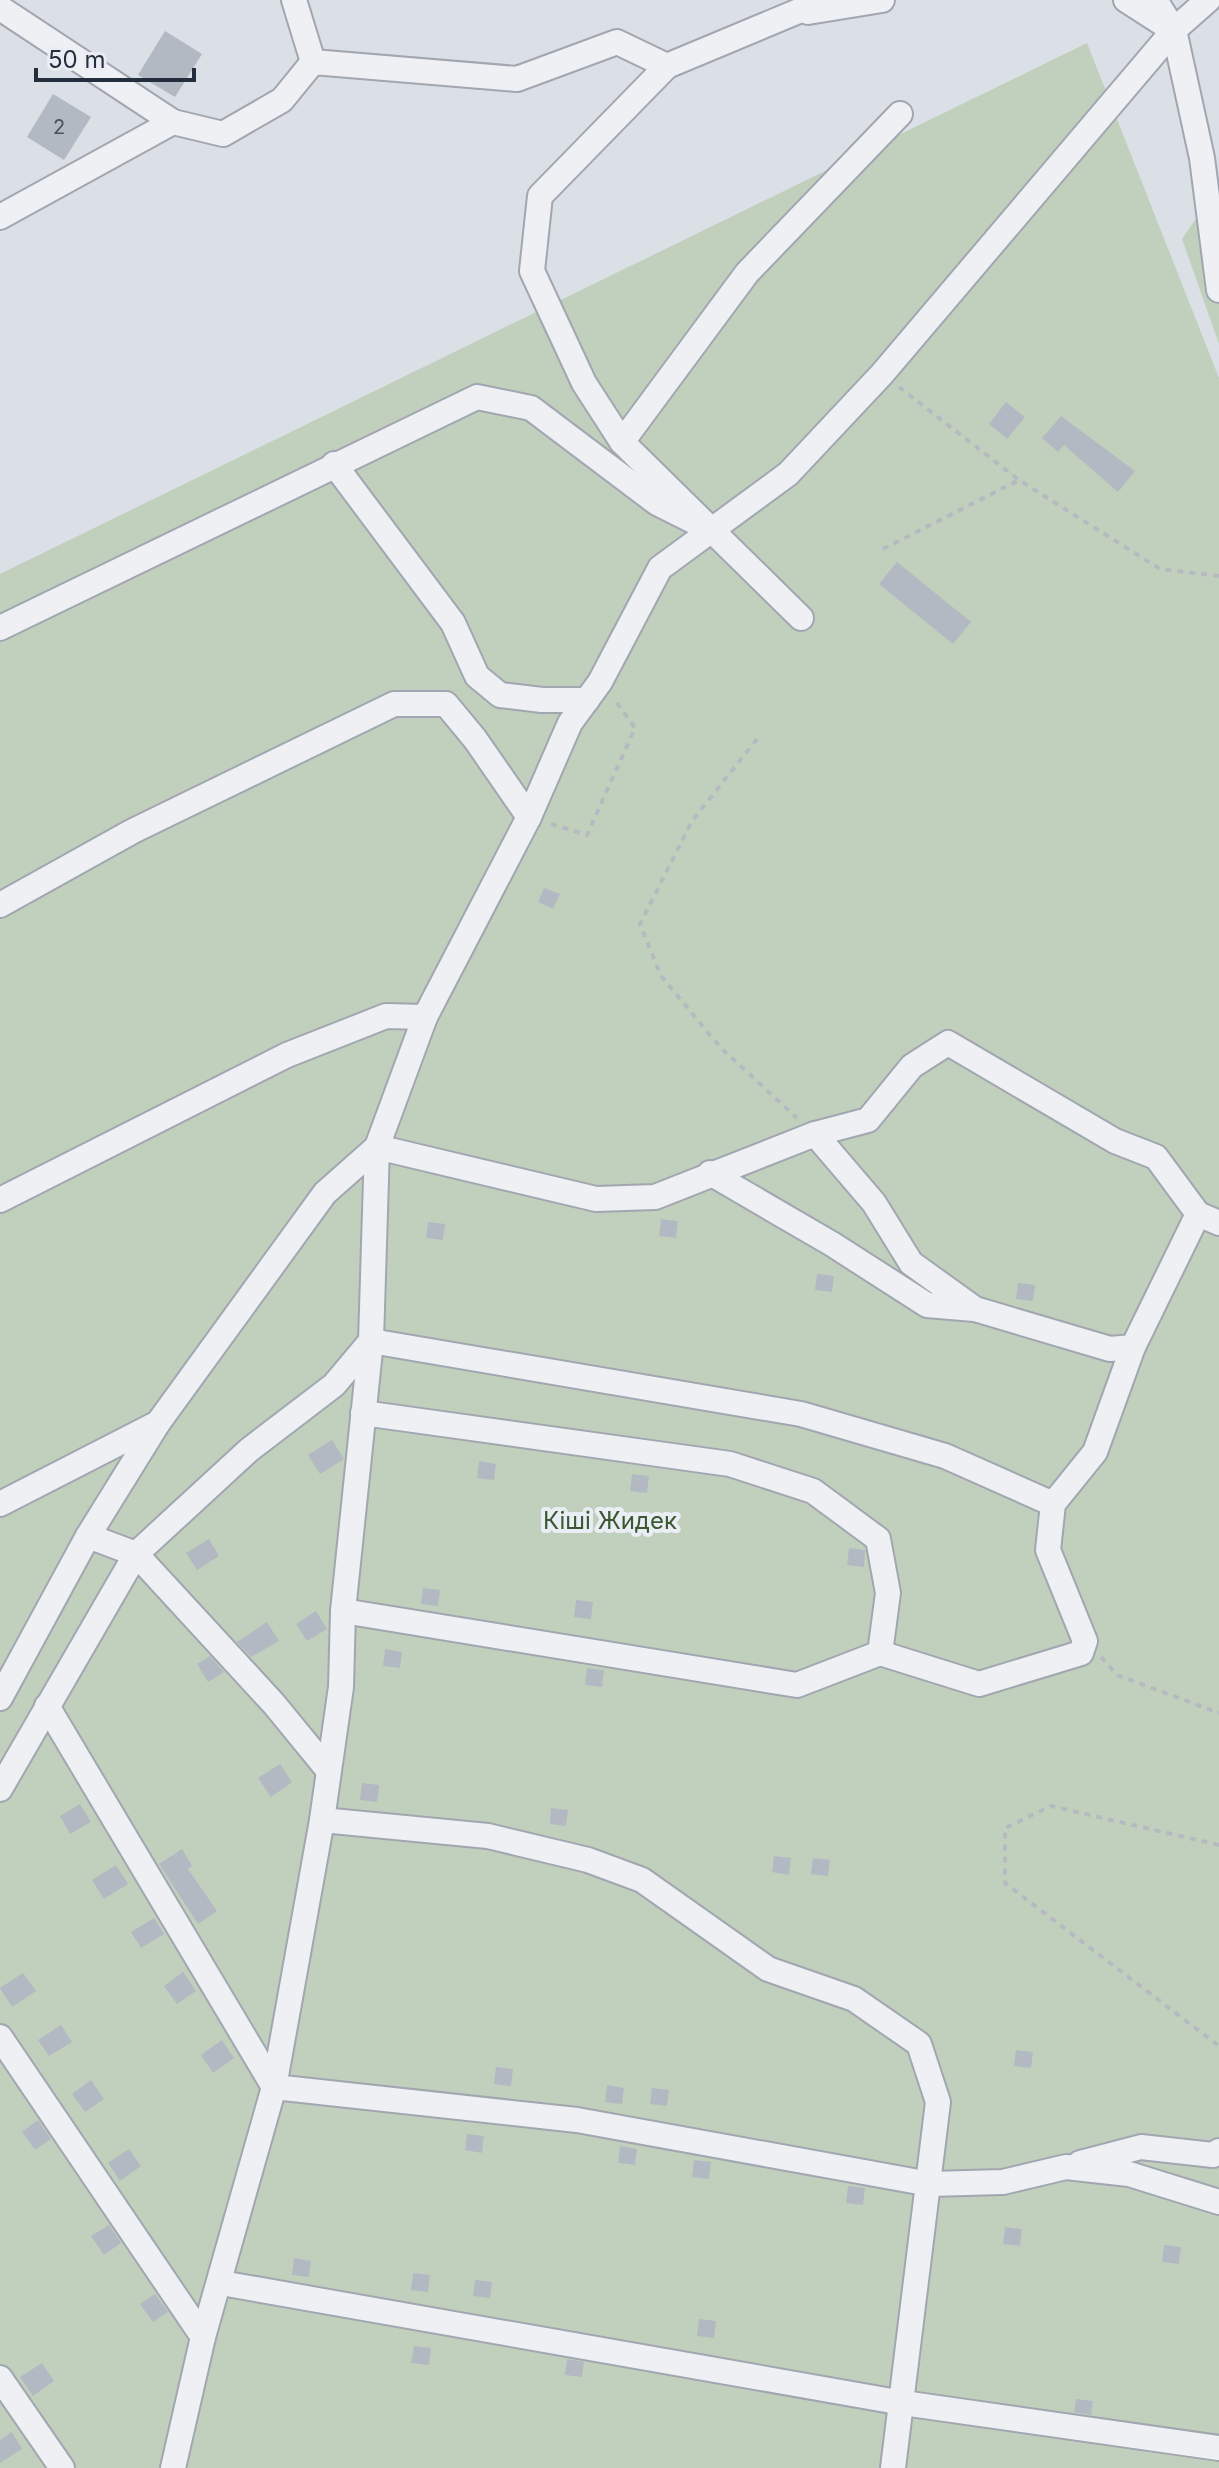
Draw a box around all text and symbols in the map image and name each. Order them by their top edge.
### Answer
scale bar [36,32,194,82]
text: 50 m [48,45,106,74]
house number: 2 [53,115,65,139]
park label: Кіші Жидек [543,1506,677,1535]

